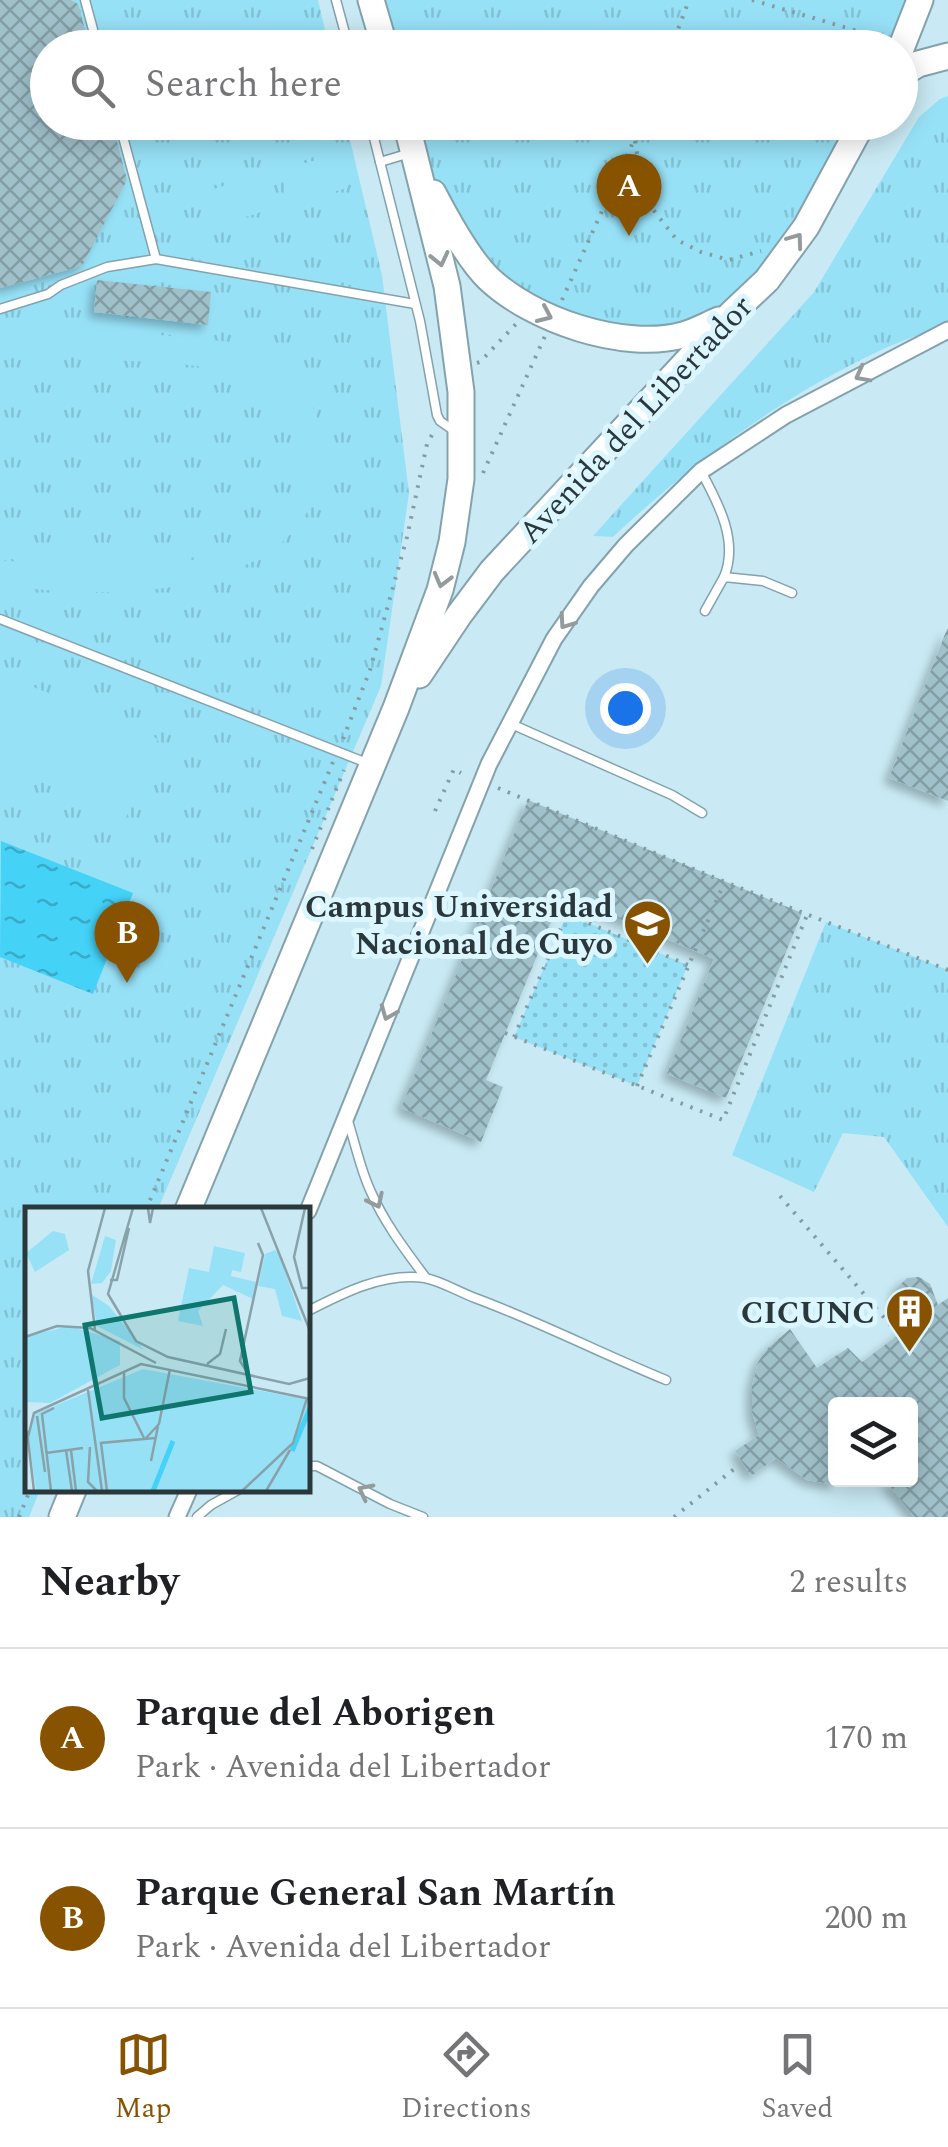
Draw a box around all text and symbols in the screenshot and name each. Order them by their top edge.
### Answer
search box [30,30,918,140]
text: Search here [145,56,342,114]
icon: search [65,58,120,113]
pin: A [596,154,662,236]
one-way arrow [785,233,802,251]
one-way arrow [428,250,449,267]
street label: Avenida del Libertador [507,284,765,556]
one-way arrow [535,303,553,323]
one-way arrow [854,363,872,382]
one-way arrow [433,571,454,588]
one-way arrow [560,611,578,630]
your location [600,683,651,734]
place label: Campus Universidad Nacional de Cuyo [305,883,613,969]
school or university icon: Campus Universidad Nacional de Cuyo [622,898,674,966]
pin: B [94,900,160,983]
one-way arrow [379,1003,399,1021]
one-way arrow [364,1191,384,1209]
inset map [25,1207,310,1492]
building icon: CICUNC [884,1286,936,1354]
place label: CICUNC [741,1289,875,1338]
map controls [828,1397,918,1487]
button: layers [828,1397,918,1487]
one-way arrow [357,1483,375,1503]
text: Nearby [40,1551,179,1614]
text: 2 results [789,1558,908,1607]
text: Parque del Aborigen [135,1685,496,1743]
text: A [60,1714,85,1763]
text: 170 m [824,1714,908,1763]
text: Park · Avenida del Libertador [135,1743,551,1792]
text: Parque General San Martín [135,1865,616,1923]
text: B [61,1894,84,1943]
text: 200 m [824,1894,908,1943]
text: Park · Avenida del Libertador [135,1923,551,1972]
tab: Map [115,2027,171,2130]
tab: Directions [401,2027,532,2130]
tab: Saved [761,2027,833,2130]

